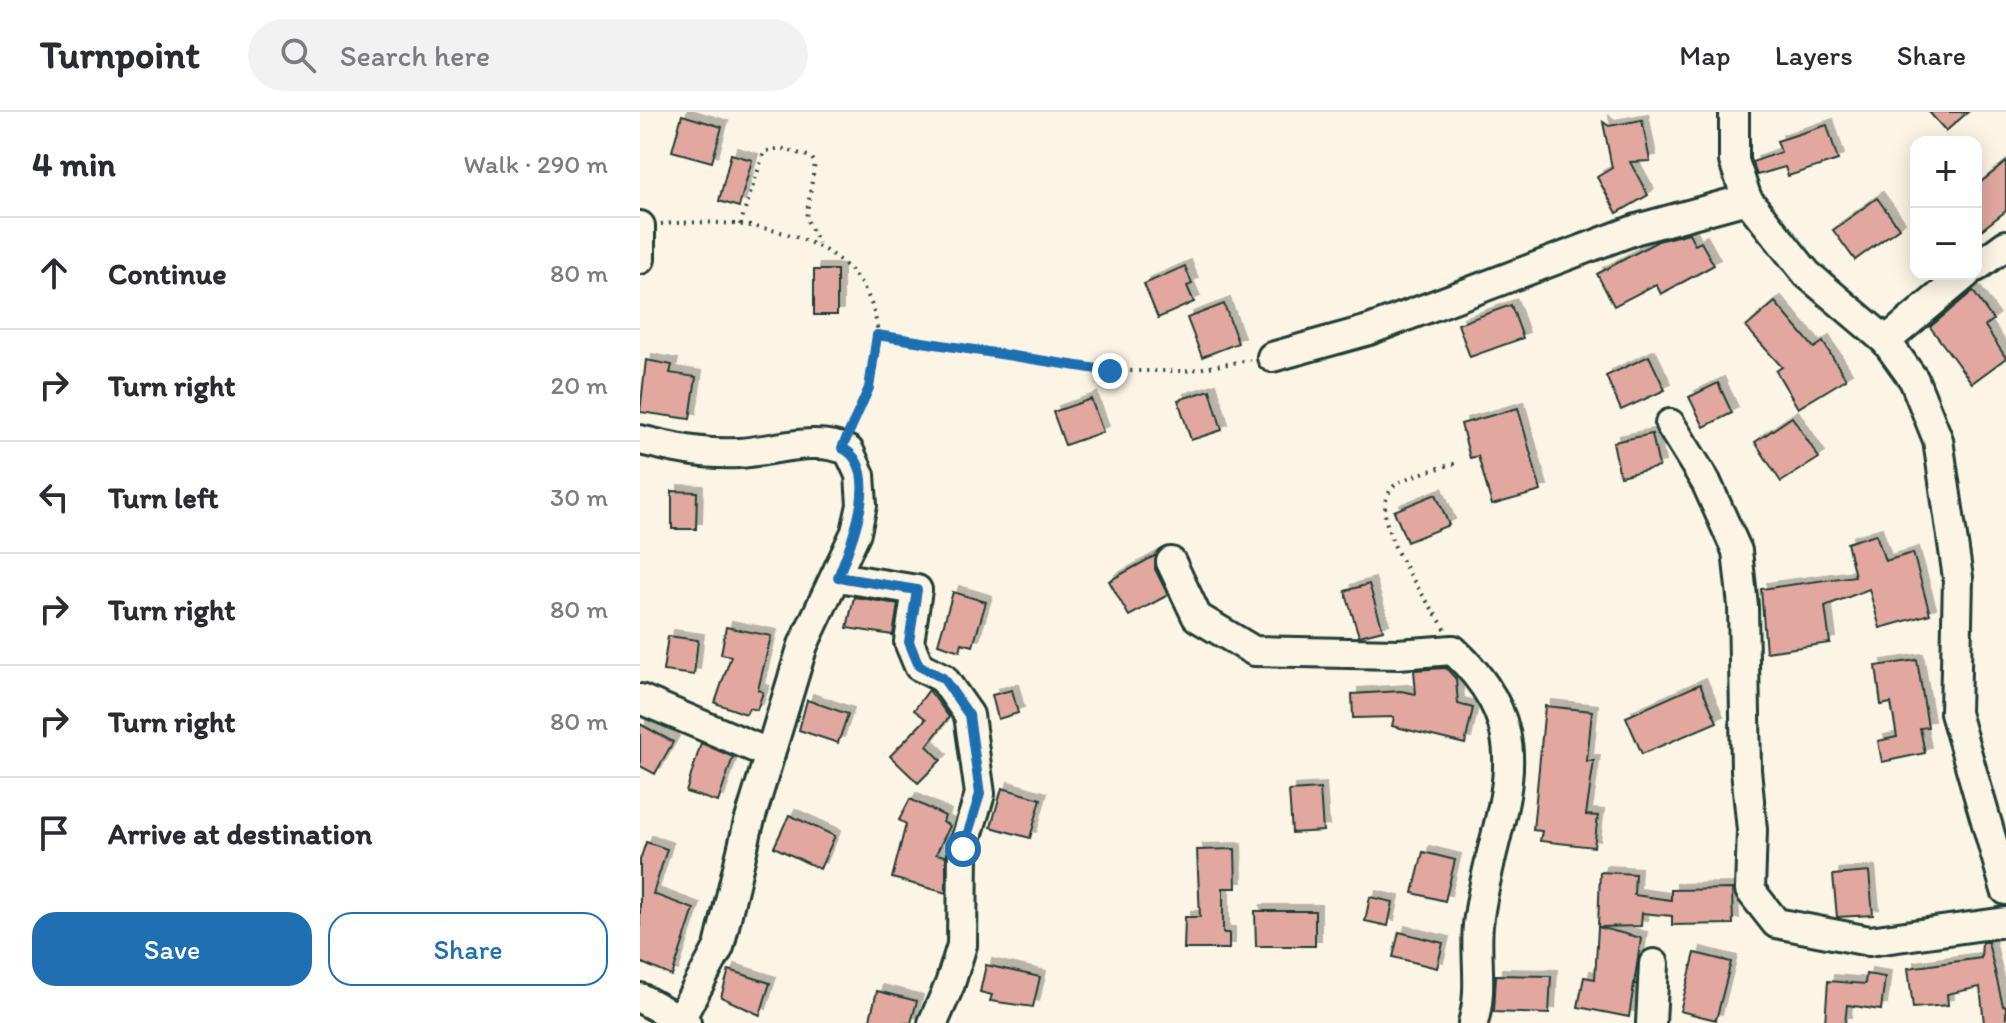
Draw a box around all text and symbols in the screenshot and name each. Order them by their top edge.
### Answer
search box [248,19,808,91]
text: Turnpoint [40,32,200,78]
icon: search [276,33,320,77]
text: Search here [340,37,490,74]
text: Map [1679,38,1731,72]
text: Layers [1775,38,1853,72]
text: Share [1897,38,1966,72]
map controls [1910,136,1982,280]
button: + [1910,136,1982,208]
text: 4 min [32,144,116,185]
text: Walk · 290 m [464,148,608,180]
button: − [1910,208,1982,280]
icon: ahead [32,251,76,295]
text: Continue [108,255,227,292]
text: 80 m [550,257,608,289]
route end [1092,353,1128,389]
icon: right [32,363,76,407]
text: Turn right [108,367,236,404]
text: 20 m [551,369,608,401]
icon: left [32,475,76,519]
text: Turn left [108,479,219,516]
text: 30 m [550,481,608,513]
icon: right [32,587,76,631]
text: Turn right [108,591,236,628]
text: 80 m [550,593,608,625]
icon: right [32,699,76,743]
text: Turn right [108,703,236,740]
text: 80 m [550,705,608,737]
icon: arrive [32,811,76,855]
text: Arrive at destination [108,815,372,852]
route start [945,831,981,867]
button: Save [32,912,312,986]
button: Share [328,912,608,986]

